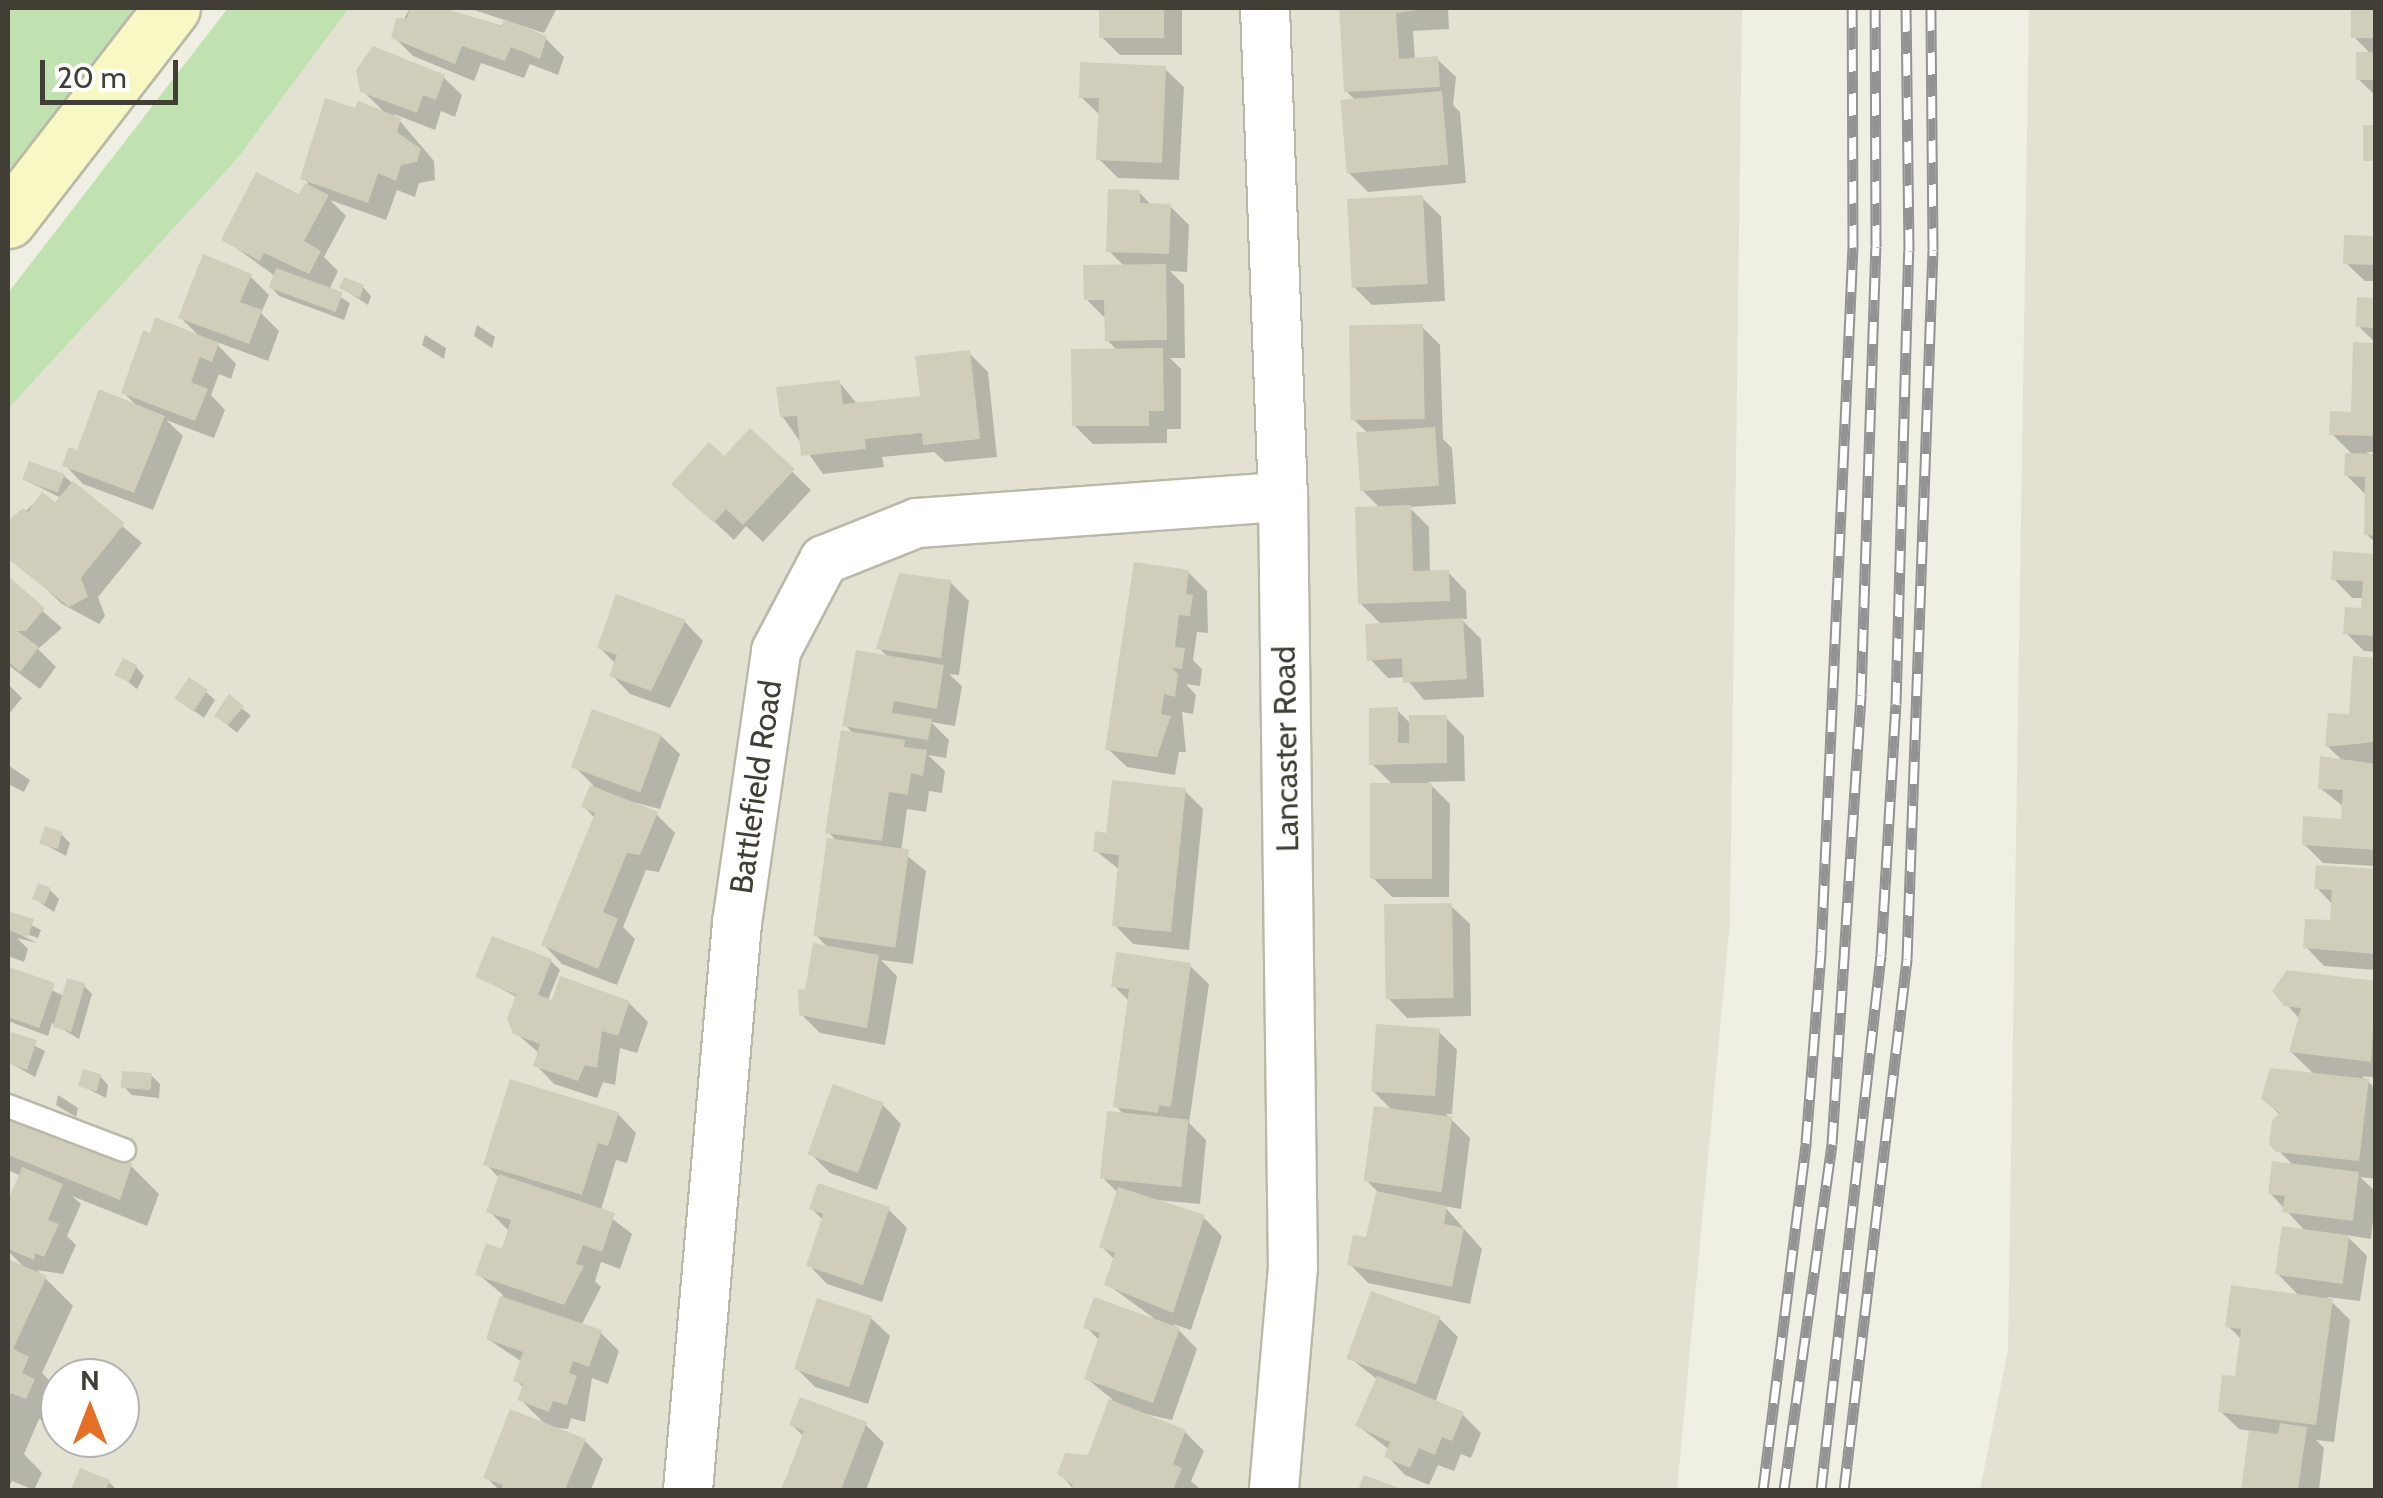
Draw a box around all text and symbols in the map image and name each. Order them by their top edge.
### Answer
scale bar [45,40,182,102]
text: 20 m [57,59,127,96]
street label: Lancaster Road [1265,646,1307,852]
street label: Battlefield Road [722,678,790,896]
north arrow [40,1358,140,1458]
text: N [80,1363,100,1397]

